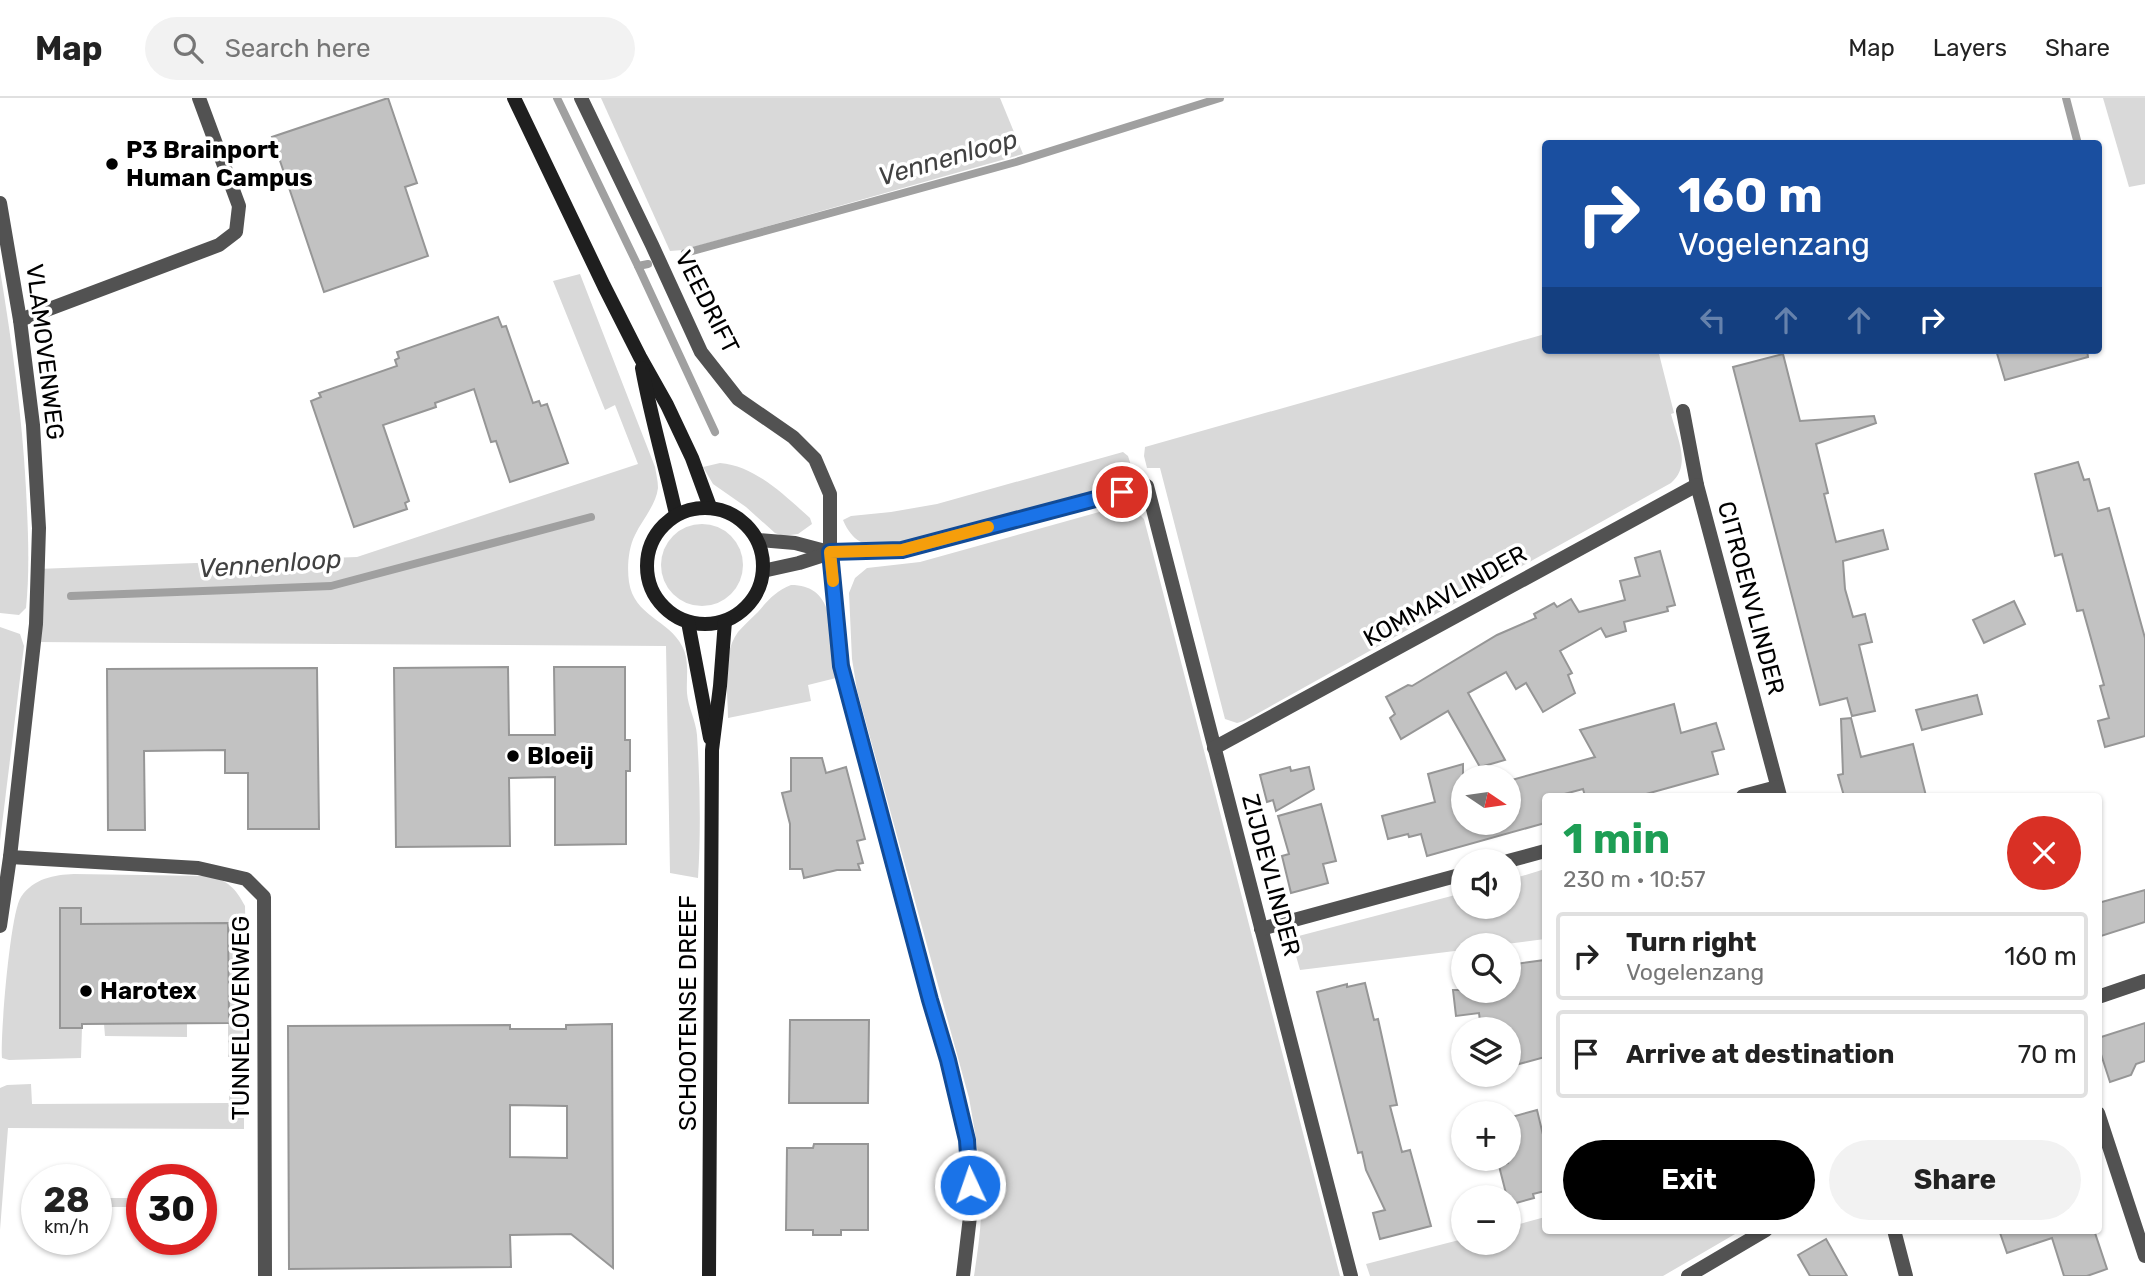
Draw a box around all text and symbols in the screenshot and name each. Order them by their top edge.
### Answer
search box [145,17,635,80]
text: Map [35,29,103,68]
icon: search [169,29,207,67]
text: Search here [225,33,370,64]
text: Map [1848,34,1895,62]
text: Layers [1933,34,2007,62]
text: Share [2045,34,2110,62]
water label: Vennenloop [875,123,1021,193]
place label: P3 Brainport Human Campus [126,136,313,192]
marker: P3 Brainport Human Campus [104,156,120,172]
text: 160 m [1678,166,1823,224]
icon: right [1563,168,1654,259]
text: Vogelenzang [1678,225,1870,263]
street label: VEEDRIFT [669,246,745,358]
street label: VLAMOVENWEG [20,262,70,442]
icon: left [1694,301,1732,339]
icon: ahead [1767,301,1805,339]
icon: ahead [1840,301,1878,339]
icon: right [1913,301,1951,339]
pin [1092,462,1152,522]
icon: arrive [1103,473,1141,511]
street label: CITROENVLINDER [1712,498,1790,698]
street label: KOMMAVLINDER [1359,540,1531,652]
water label: Vennenloop [197,544,343,584]
place label: Bloeij [527,742,594,770]
marker: Bloeij [505,748,521,764]
north arrow [1451,765,1521,835]
map controls [1451,765,1521,1255]
street label: ZIJDEVLINDER [1236,791,1306,959]
text: 1 min [1563,814,1670,864]
button: close [2007,816,2081,890]
button: sound [1451,849,1521,919]
text: 230 m · 10:57 [1563,865,1706,893]
street label: SCHOOTENSE DREEF [674,895,702,1131]
street label: TUNNELOVENWEG [227,916,255,1120]
text: Turn right [1626,927,1756,958]
button: search [1451,933,1521,1003]
icon: right [1567,937,1605,975]
text: 160 m [2004,941,2077,972]
text: Vogelenzang [1626,958,1764,986]
place label: Harotex [100,977,197,1005]
marker: Harotex [78,983,94,999]
button: layers [1451,1017,1521,1087]
icon: arrive [1567,1035,1605,1073]
text: Arrive at destination [1626,1039,1894,1070]
text: 70 m [2018,1039,2077,1070]
button: + [1451,1101,1521,1171]
button: Exit [1563,1140,1815,1220]
button: Share [1829,1140,2081,1220]
position arrow [933,1148,1007,1222]
speed limit sign: 30 [126,1164,217,1255]
text: 28 [43,1179,90,1221]
button: − [1451,1185,1521,1255]
text: km/h [44,1216,89,1238]

